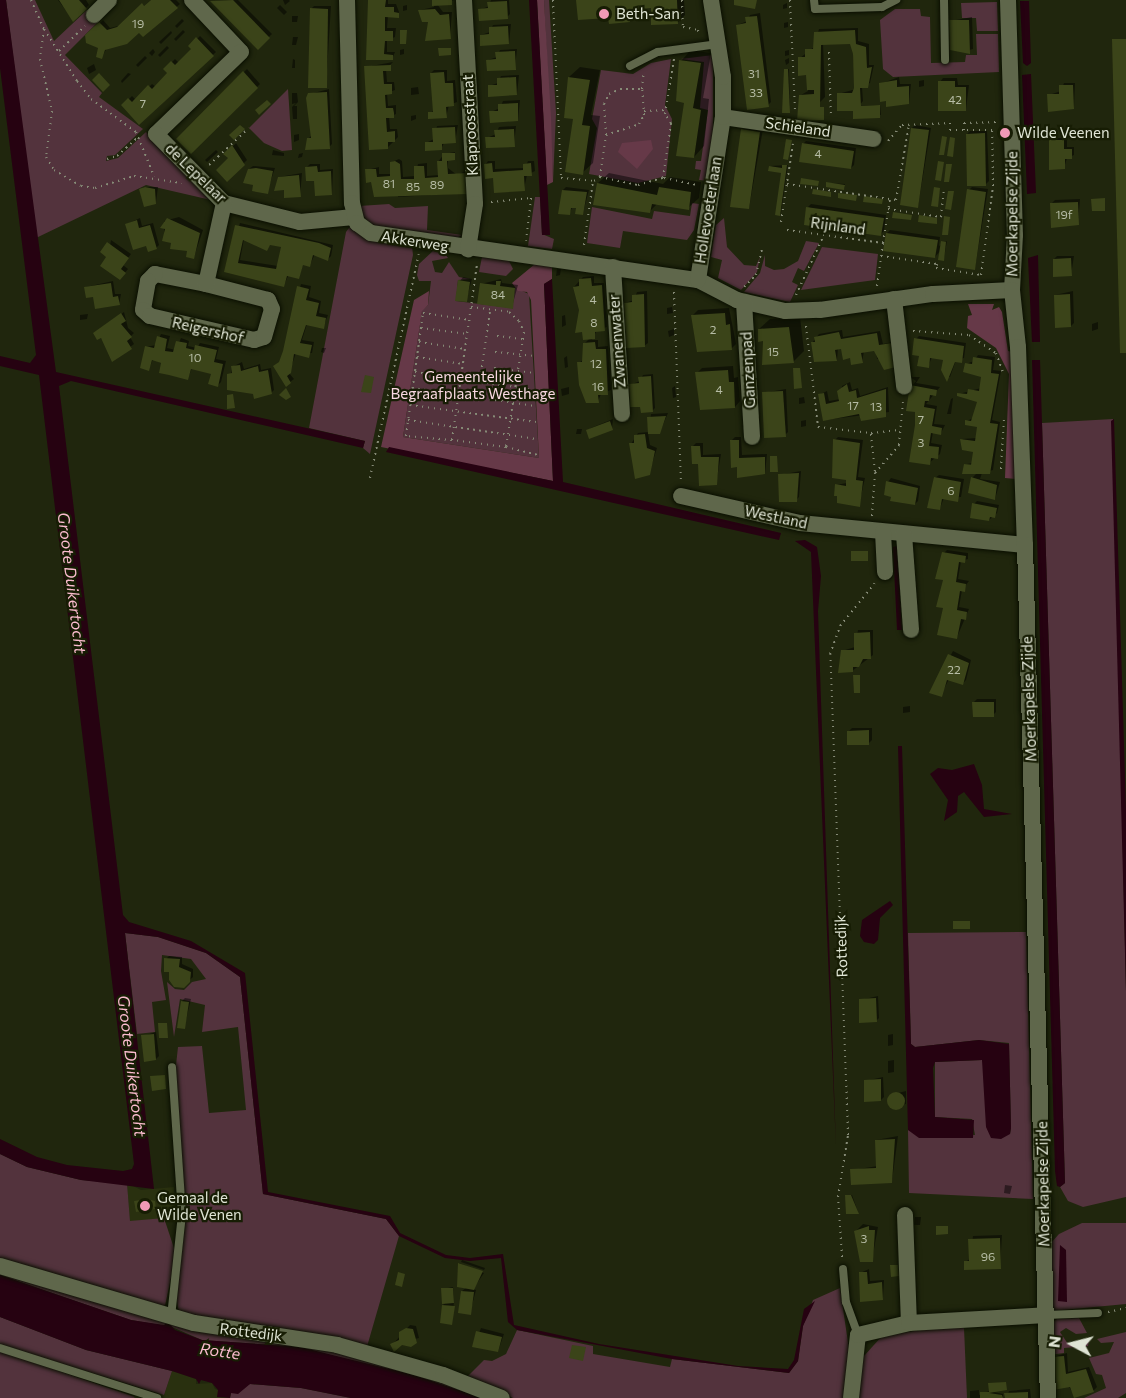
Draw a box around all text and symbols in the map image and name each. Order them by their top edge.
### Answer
place label: Beth-San [616,5,680,23]
marker: Beth-San [597,7,611,21]
house number: 19 [132,17,144,31]
house number: 31 [748,67,760,81]
street label: Klaproosstraat [458,74,482,176]
house number: 33 [749,86,763,100]
house number: 42 [948,93,962,107]
house number: 7 [140,97,146,111]
street label: Schieland [764,114,832,140]
place label: Wilde Veenen [1017,124,1110,142]
marker: Wilde Veenen [998,126,1012,140]
street label: de Lepelaar [162,139,230,207]
house number: 4 [814,147,822,161]
street label: Moerkapelse Zijde [1003,151,1021,277]
street label: Hollevoeterlaan [691,155,725,265]
house number: 81 [383,177,395,191]
house number: 89 [430,178,444,192]
house number: 85 [406,180,420,194]
house number: 19f [1055,208,1073,222]
street label: Rijnland [809,213,867,239]
street label: Akkerweg [380,227,450,255]
house number: 84 [491,288,505,302]
house number: 4 [589,293,597,307]
street label: Zwanenwater [605,294,629,388]
street label: Reigershof [170,313,246,347]
house number: 8 [590,316,598,330]
house number: 2 [710,323,716,337]
street label: Ganzenpad [737,331,759,409]
house number: 15 [767,345,779,359]
house number: 10 [189,351,201,365]
house number: 12 [590,357,602,371]
park label: Gemeentelijke Begraafplaats Westhage [391,367,555,402]
house number: 16 [592,380,604,394]
house number: 4 [715,383,723,397]
house number: 17 [847,399,859,413]
house number: 13 [870,400,882,414]
house number: 7 [918,413,924,427]
house number: 3 [918,436,924,450]
house number: 6 [947,484,955,498]
street label: Westland [743,502,809,532]
water label: Groote Duikertocht [54,511,90,655]
street label: Moerkapelse Zijde [1018,636,1040,762]
house number: 22 [947,663,961,677]
street label: Rottedijk [831,914,851,978]
water label: Groote Duikertocht [114,994,150,1138]
street label: Moerkapelse Zijde [1033,1121,1053,1247]
place label: Gemaal de Wilde Venen [157,1188,242,1223]
marker: Gemaal de Wilde Venen [138,1199,152,1213]
house number: 3 [861,1232,867,1246]
house number: 96 [981,1250,995,1264]
north arrow [1042,1314,1102,1374]
street label: Rottedijk [219,1319,283,1345]
text: N [1043,1335,1064,1349]
water label: Rotte [198,1339,242,1363]

